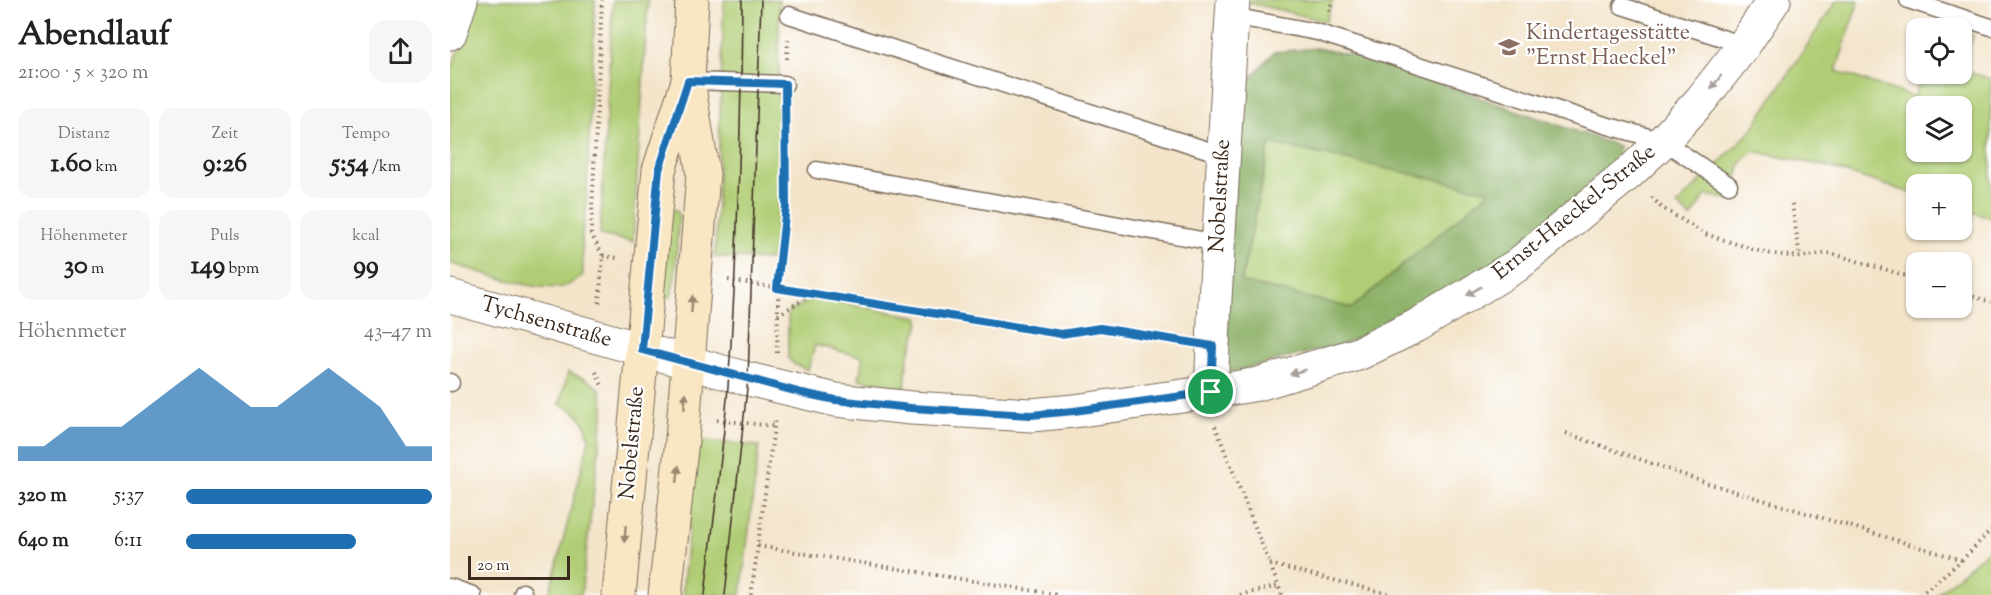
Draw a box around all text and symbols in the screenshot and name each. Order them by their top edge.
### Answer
text: Abendlauf [18,12,170,60]
place label: Kindertagesstätte "Ernst Haeckel" [1526,18,1690,75]
map controls [1906,18,1972,318]
button: locate [1906,18,1972,84]
button: share [369,20,432,83]
school or university icon: Kindertagesstätte "Ernst Haeckel" [1497,35,1521,59]
text: 21:00 · 5 × 320 m [18,59,149,88]
one-way arrow [1709,74,1722,90]
button: layers [1906,96,1972,162]
text: Distanz [58,123,110,146]
text: Zeit [212,123,238,146]
text: Tempo [342,123,390,146]
street label: Ernst-Haeckel-Straße [1487,137,1663,289]
street label: Nobelstraße [1202,138,1240,254]
text: 1.60 [51,146,92,183]
text: 9:26 [203,146,247,183]
text: 5:54 [331,146,369,183]
text: km [92,156,117,179]
text: /km [369,156,401,179]
button: + [1906,174,1972,240]
text: Höhenmeter [41,225,127,248]
text: Puls [211,225,239,248]
text: kcal [352,225,380,248]
text: 30 [64,248,88,285]
text: 149 [191,248,225,285]
text: 99 [353,248,379,285]
button: − [1906,252,1972,318]
text: m [88,258,104,281]
text: bpm [225,258,259,281]
one-way arrow [1466,285,1482,296]
street label: Tychsenstraße [477,289,615,357]
one-way arrow [687,295,697,314]
text: Höhenmeter [18,318,127,347]
text: 43–47 m [364,318,432,347]
pin [1185,366,1236,417]
one-way arrow [1289,368,1307,377]
icon: arrive [1194,375,1227,408]
street label: Nobelstraße [612,385,654,501]
one-way arrow [680,392,689,411]
one-way arrow [673,465,683,484]
text: 320 m [18,482,67,511]
text: 5:37 [114,482,144,511]
one-way arrow [620,524,630,543]
text: 640 m [18,527,69,556]
text: 6:11 [114,527,143,556]
scale bar [468,553,570,580]
text: 20 m [477,555,510,578]

